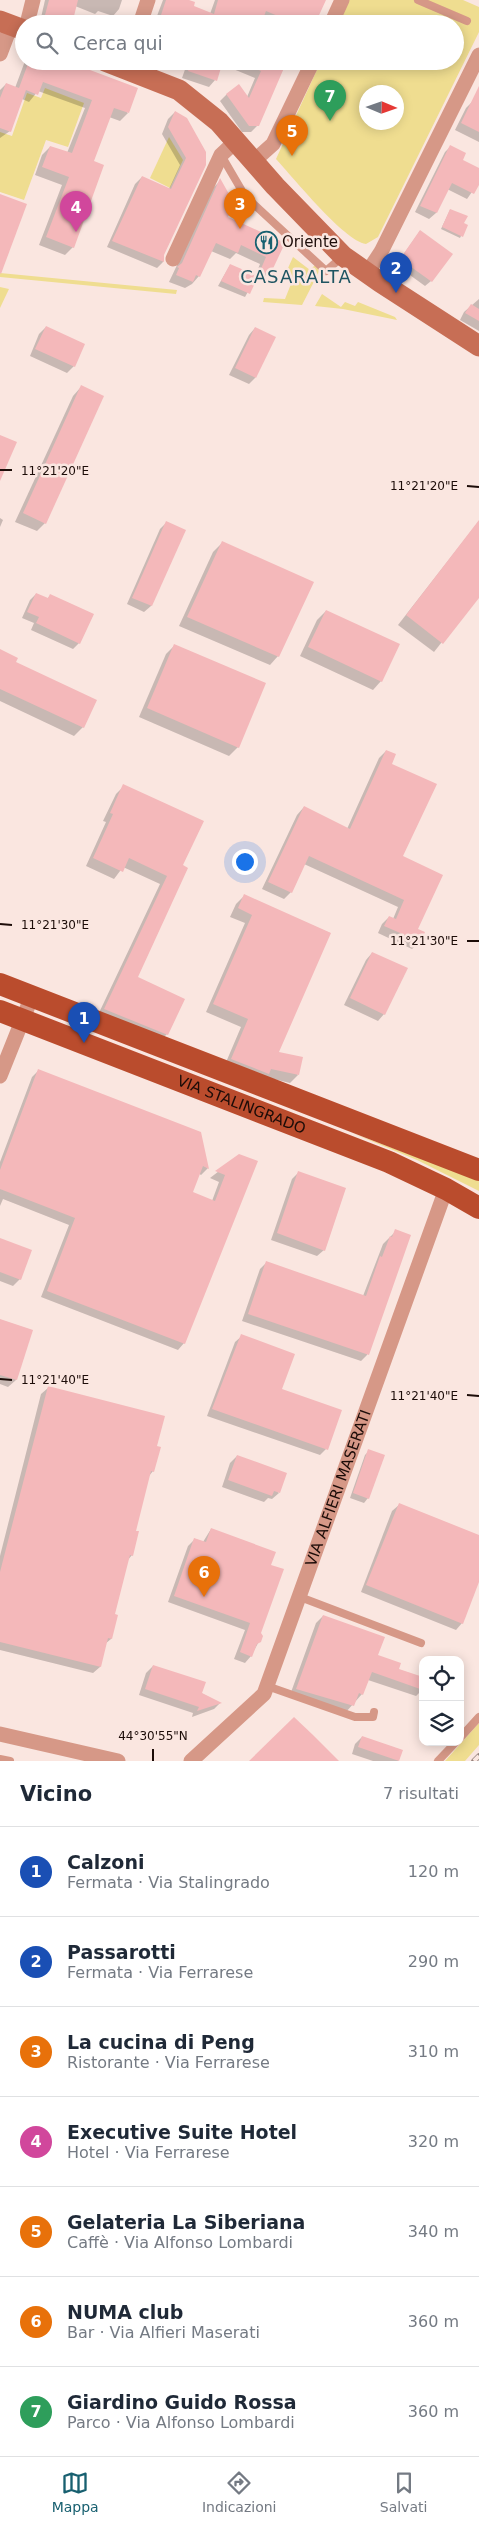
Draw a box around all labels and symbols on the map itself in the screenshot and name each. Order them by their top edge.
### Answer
pin: 7 [314,80,346,121]
north arrow [359,85,404,130]
pin: 5 [276,115,308,156]
pin: 3 [224,188,256,229]
pin: 4 [60,191,92,232]
restaurant icon: Oriente [254,230,278,254]
place label: Oriente [282,233,338,251]
pin: 2 [380,252,412,293]
district label: CASARALTA [240,266,352,287]
text: 11°21'20"E [21,464,89,478]
text: 11°21'20"E [390,479,458,493]
your location [232,849,258,875]
text: 11°21'30"E [21,918,89,932]
text: 11°21'30"E [390,934,458,948]
pin: 1 [68,1002,100,1043]
street label: VIA STALINGRADO [174,1072,308,1138]
text: 11°21'40"E [21,1373,89,1387]
text: 11°21'40"E [390,1389,458,1403]
street label: VIA ALFIERI MASERATI [302,1407,375,1569]
pin: 6 [188,1556,220,1597]
text: 44°30'55"N [118,1729,188,1743]

